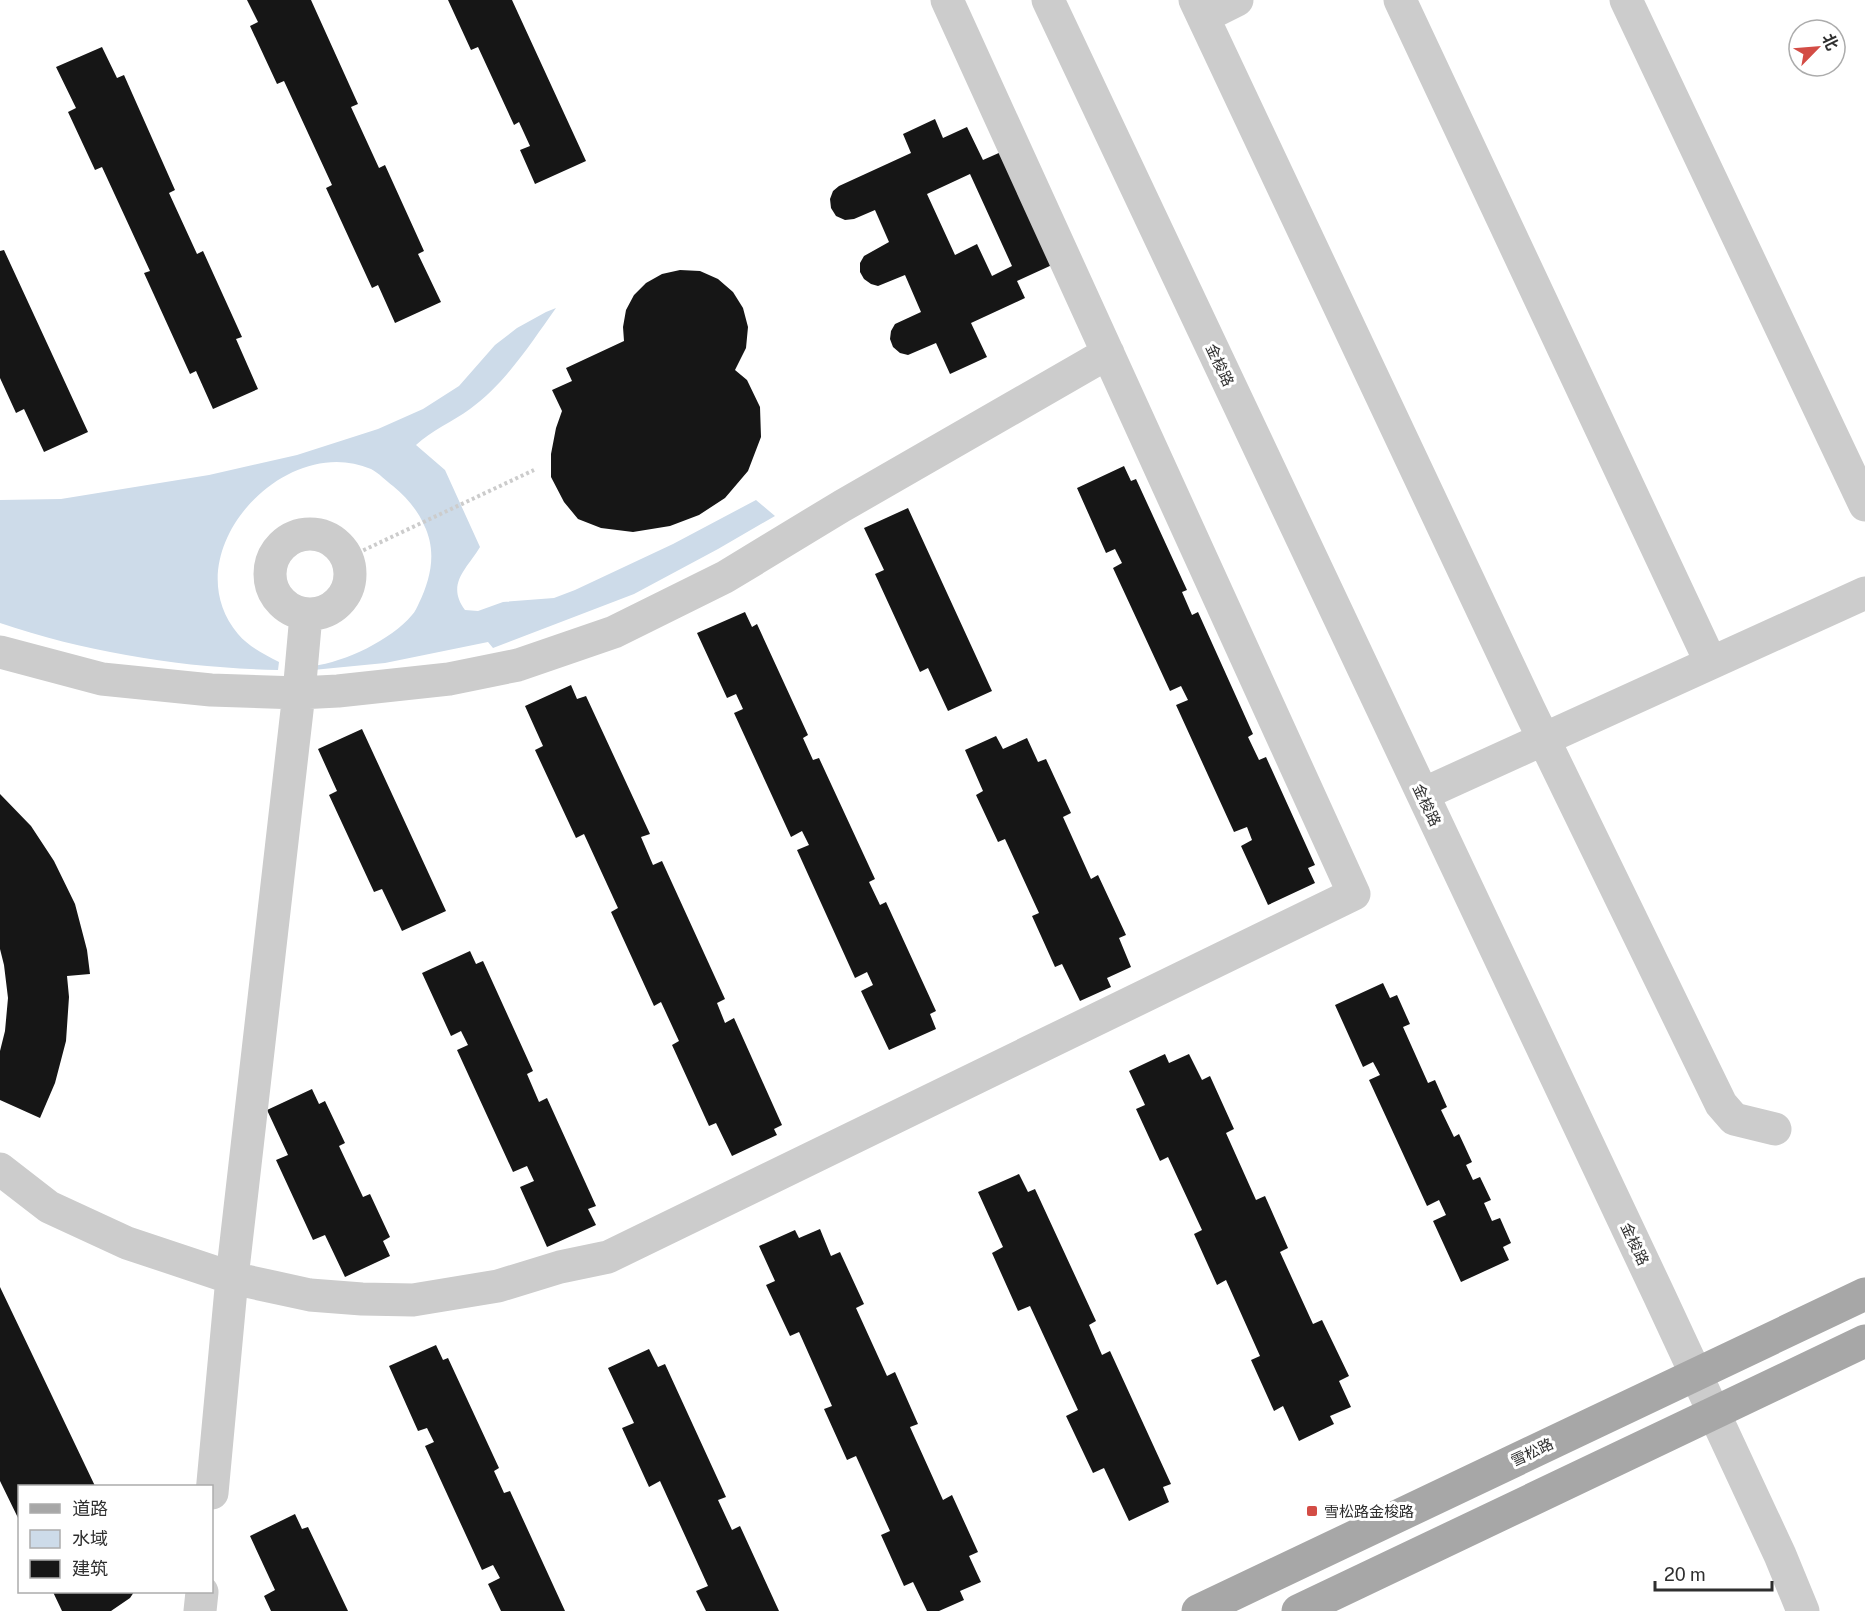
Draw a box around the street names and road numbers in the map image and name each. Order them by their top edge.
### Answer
street label: 金梭路 [1203,341,1237,389]
street label: 金梭路 [1410,781,1444,829]
street label: 金梭路 [1618,1220,1652,1268]
street label: 雪松路 [1508,1435,1556,1469]

